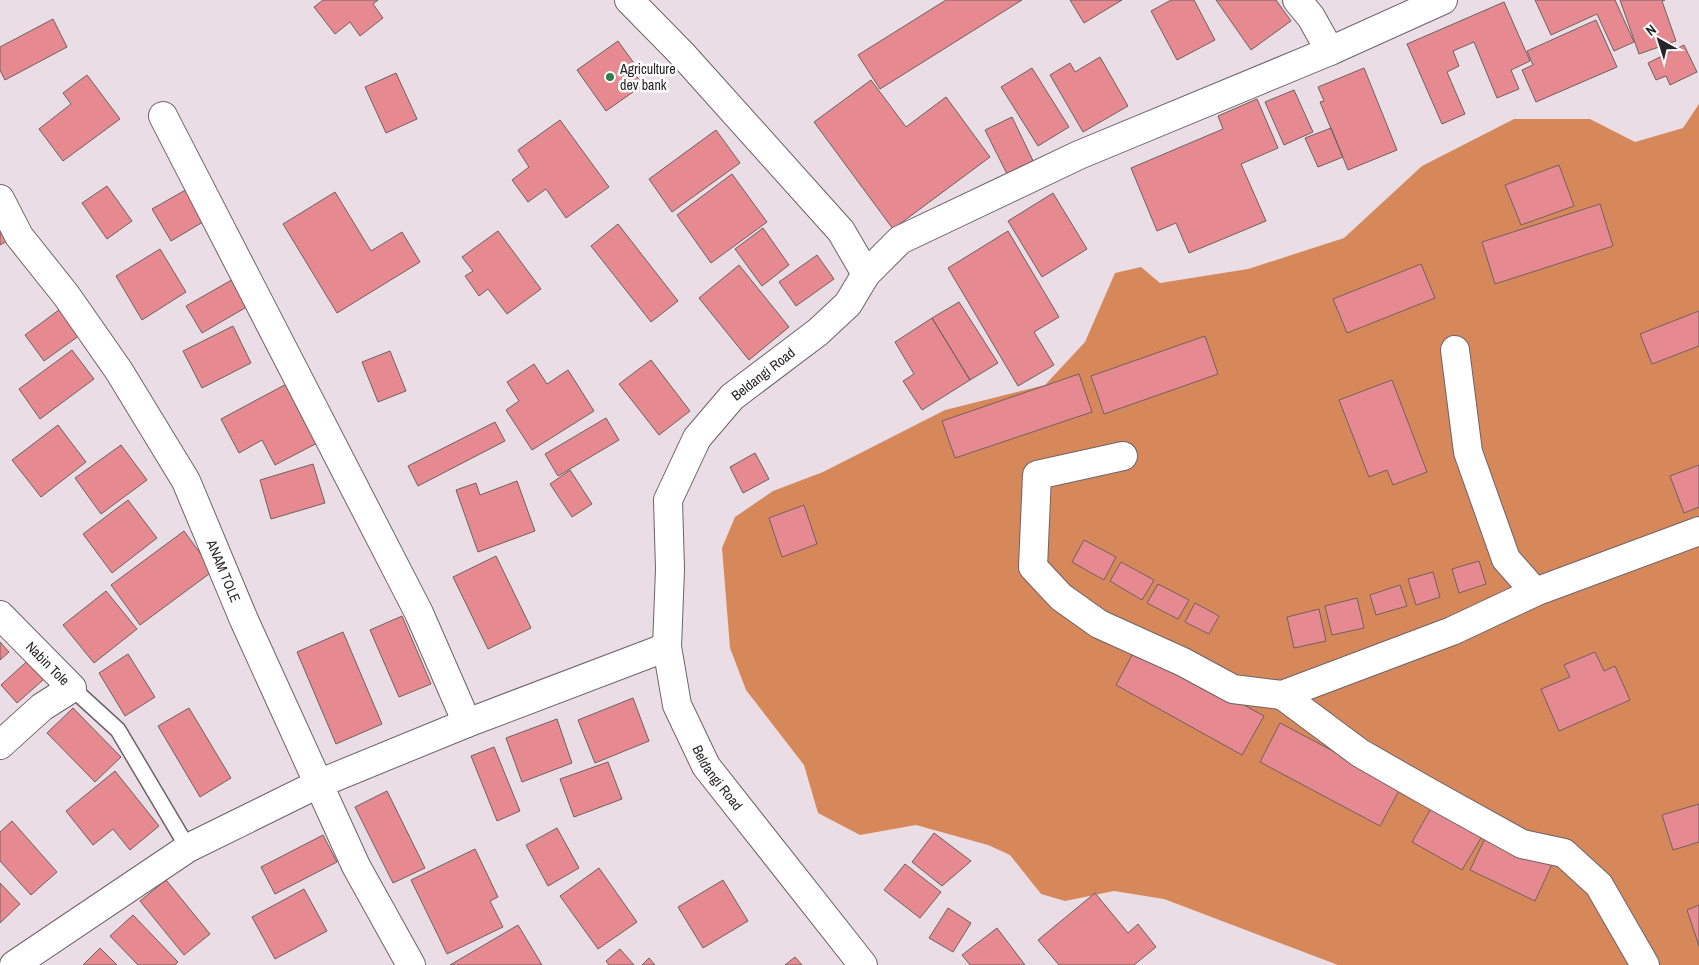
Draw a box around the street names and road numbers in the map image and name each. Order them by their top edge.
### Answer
street label: Beldangi Road [728,344,798,404]
street label: ANAM TOLE [202,536,245,605]
street label: Nabin Tole [22,638,73,689]
street label: Beldangi Road [688,742,747,814]

